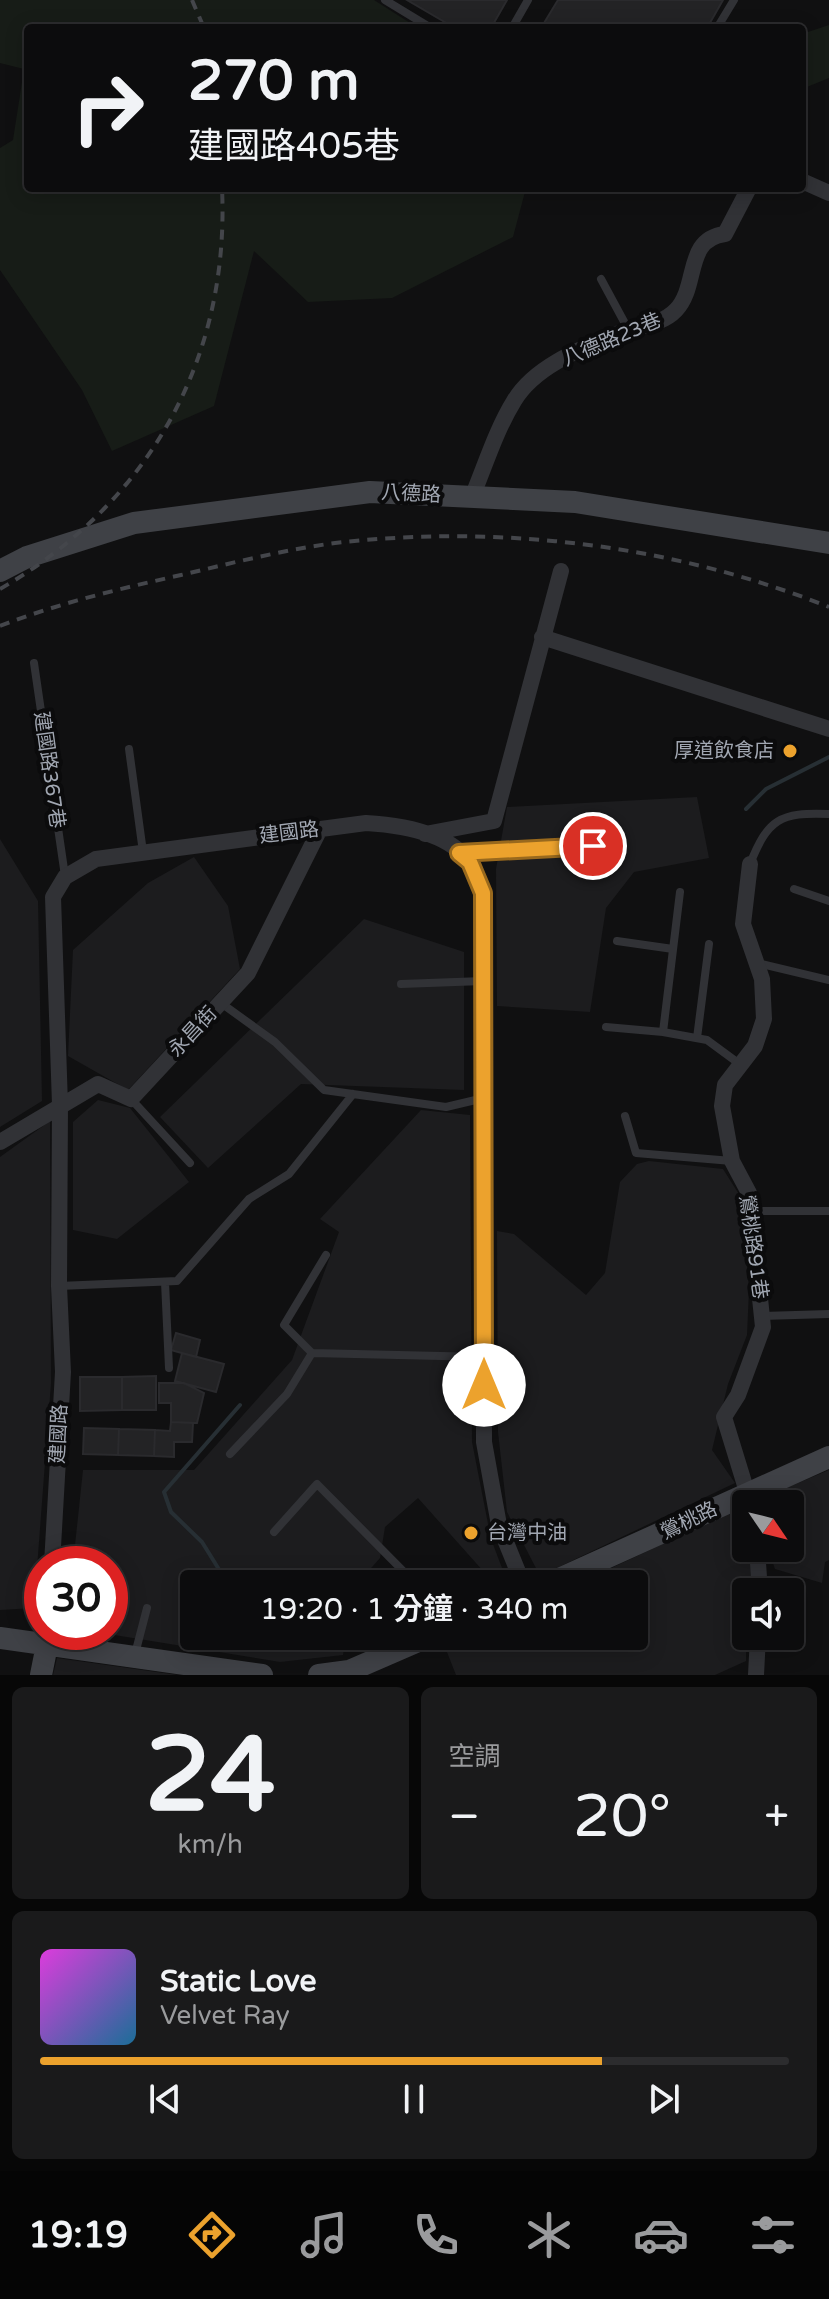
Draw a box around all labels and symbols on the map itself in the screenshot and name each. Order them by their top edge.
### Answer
street label: 八德路23巷 [559,308,665,372]
street label: 八德路 [380,480,442,508]
street label: 建國路367巷 [29,710,69,830]
place label: 厚道飲食店 [674,739,774,763]
marker: 厚道飲食店 [781,742,799,760]
pin [559,812,627,880]
street label: 建國路 [258,817,320,849]
street label: 永昌街 [164,1002,222,1062]
street label: 鶯桃路91巷 [734,1193,772,1301]
position arrow [442,1343,526,1427]
street label: 建國路 [45,1403,73,1465]
north arrow [732,1490,804,1562]
street label: 鶯桃路 [657,1497,721,1545]
place label: 台灣中油 [487,1521,567,1545]
marker: 台灣中油 [462,1524,480,1542]
speed limit sign: 30 [24,1546,128,1650]

